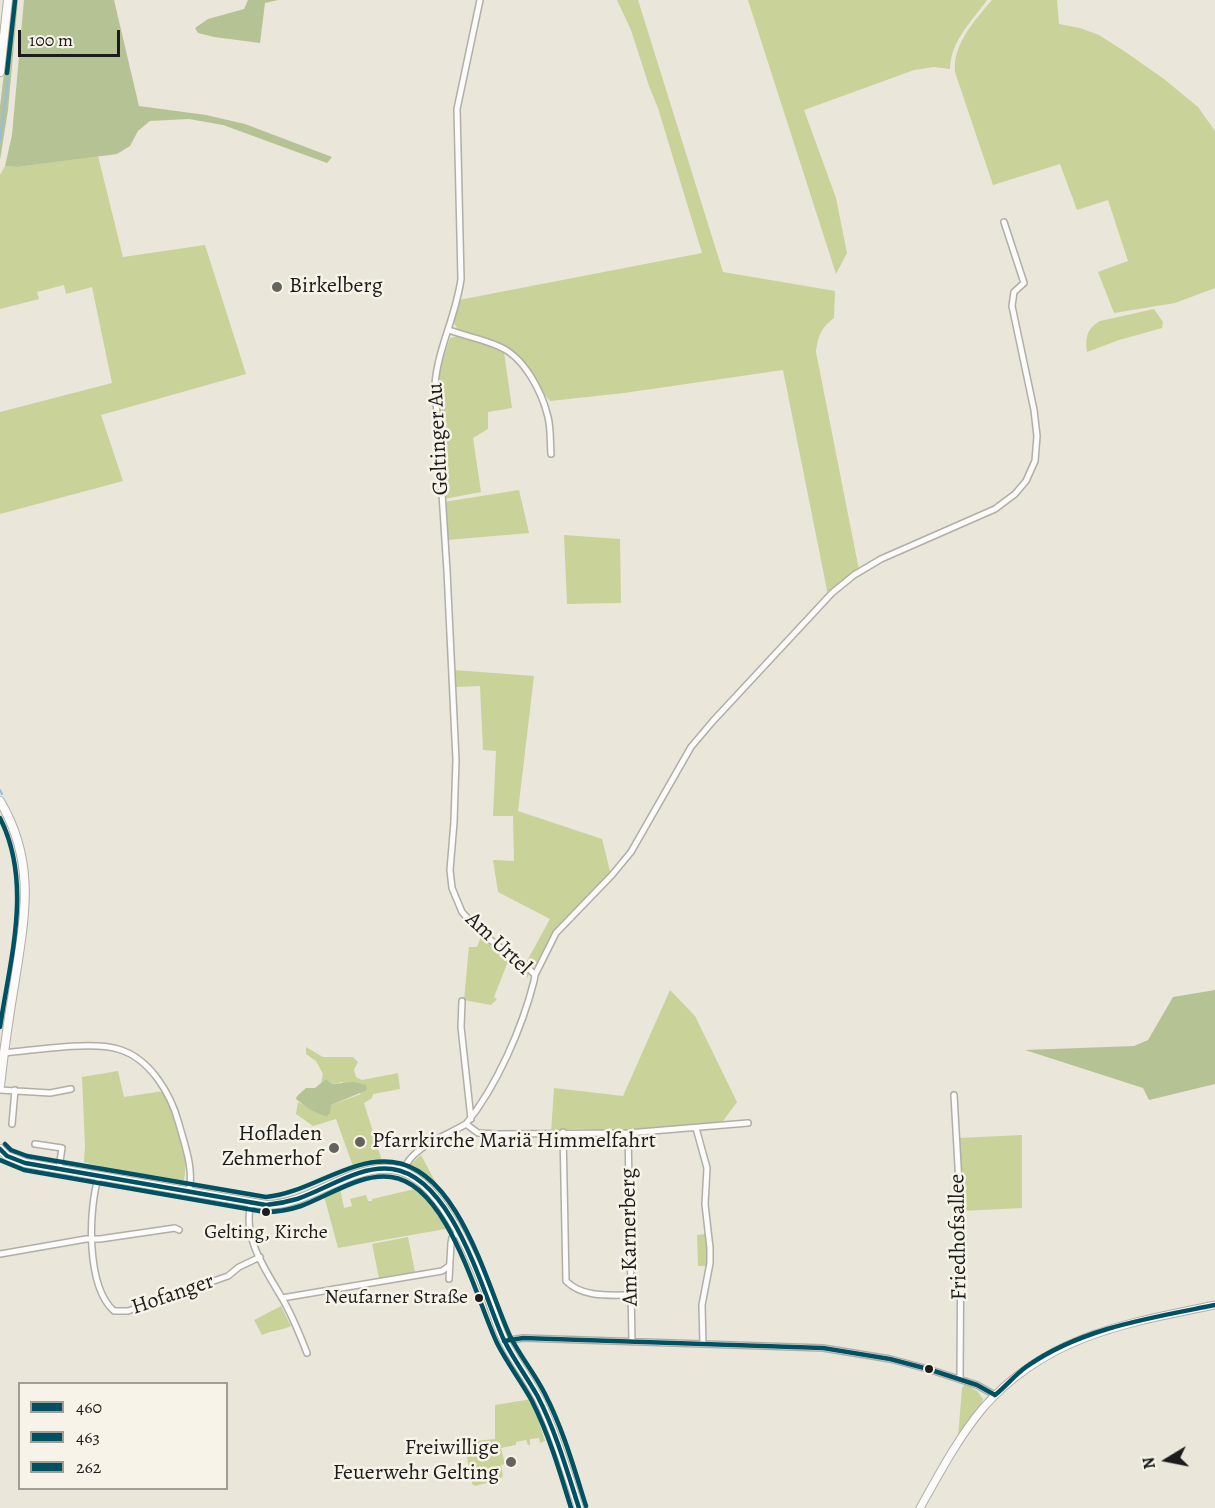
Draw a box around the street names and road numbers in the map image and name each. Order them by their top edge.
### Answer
street label: Geltinger Au [423,382,455,496]
street label: Am Urtel [460,907,536,981]
street label: Am Karnerberg [616,1168,644,1306]
street label: Friedhofsallee [945,1173,973,1301]
street label: Hofanger [128,1269,218,1321]

